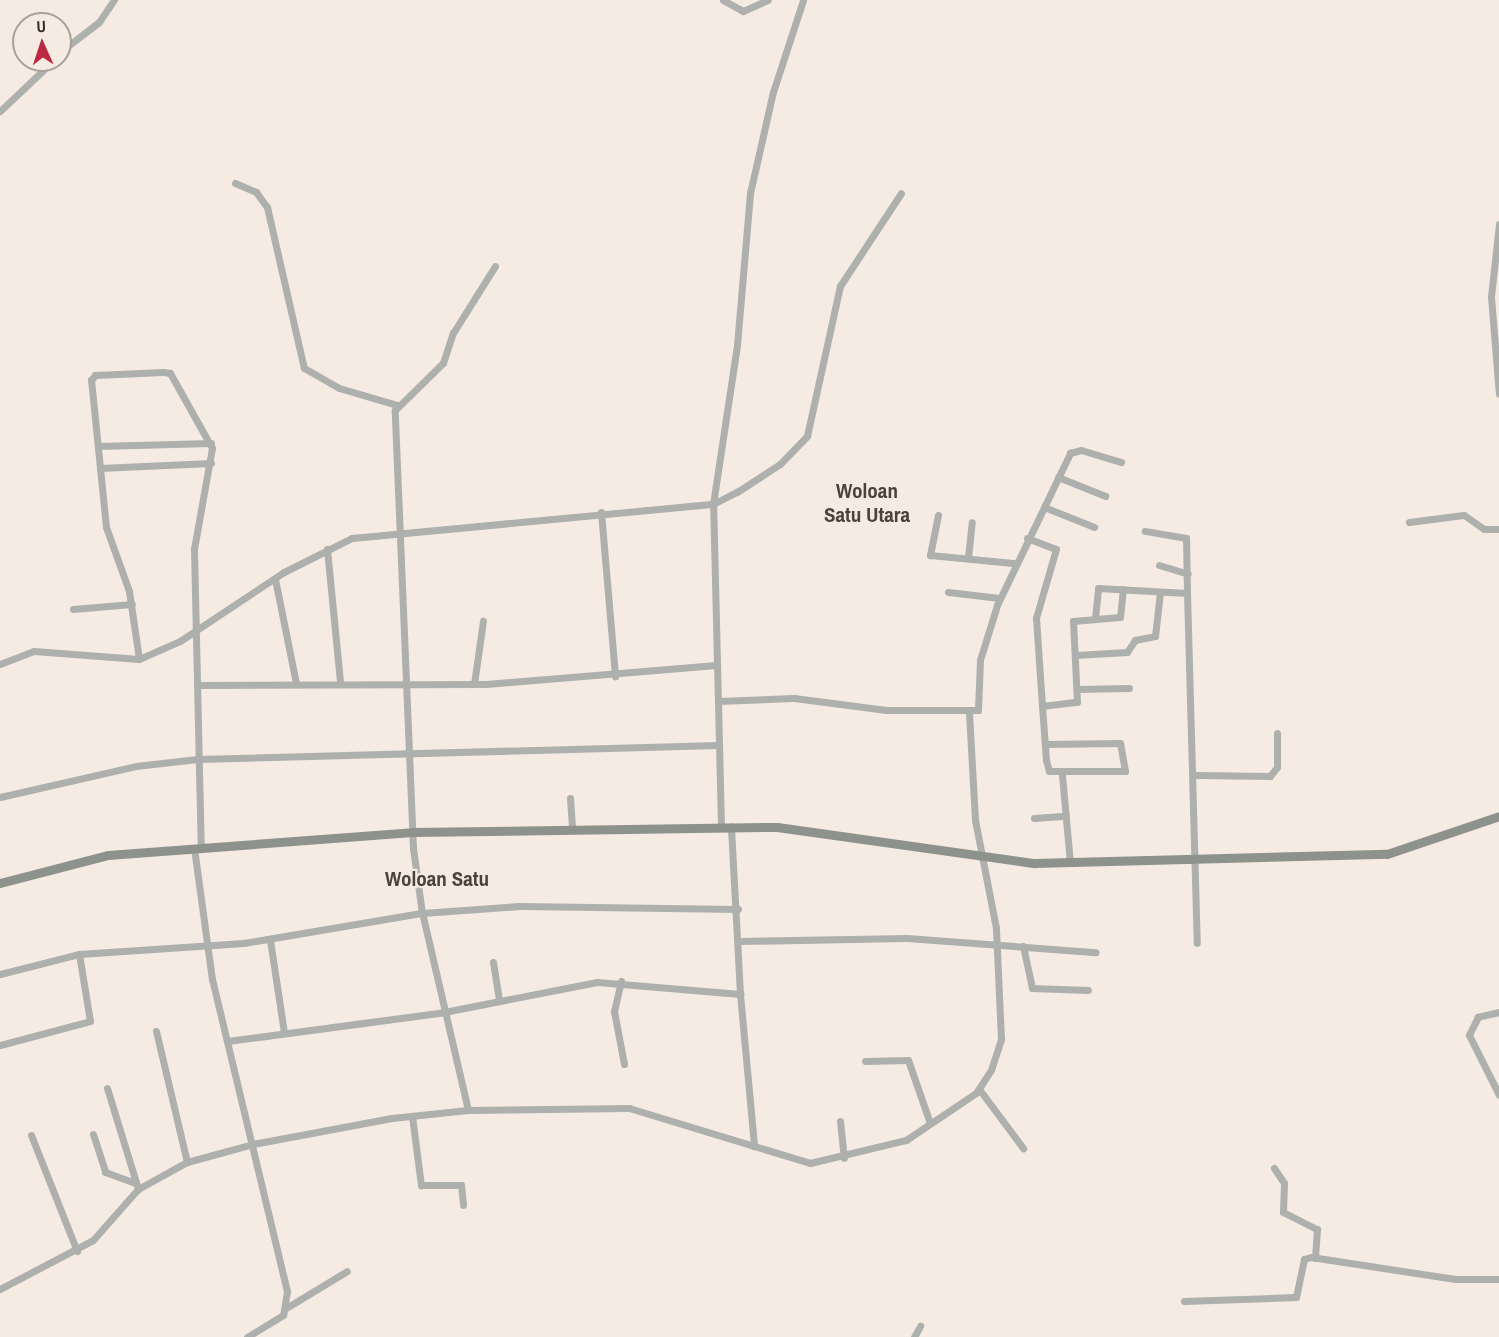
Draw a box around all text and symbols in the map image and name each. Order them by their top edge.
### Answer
north arrow [12,12,72,72]
text: U [36,15,46,37]
district label: Woloan Satu Utara [824,478,910,528]
district label: Woloan Satu [385,866,489,892]

